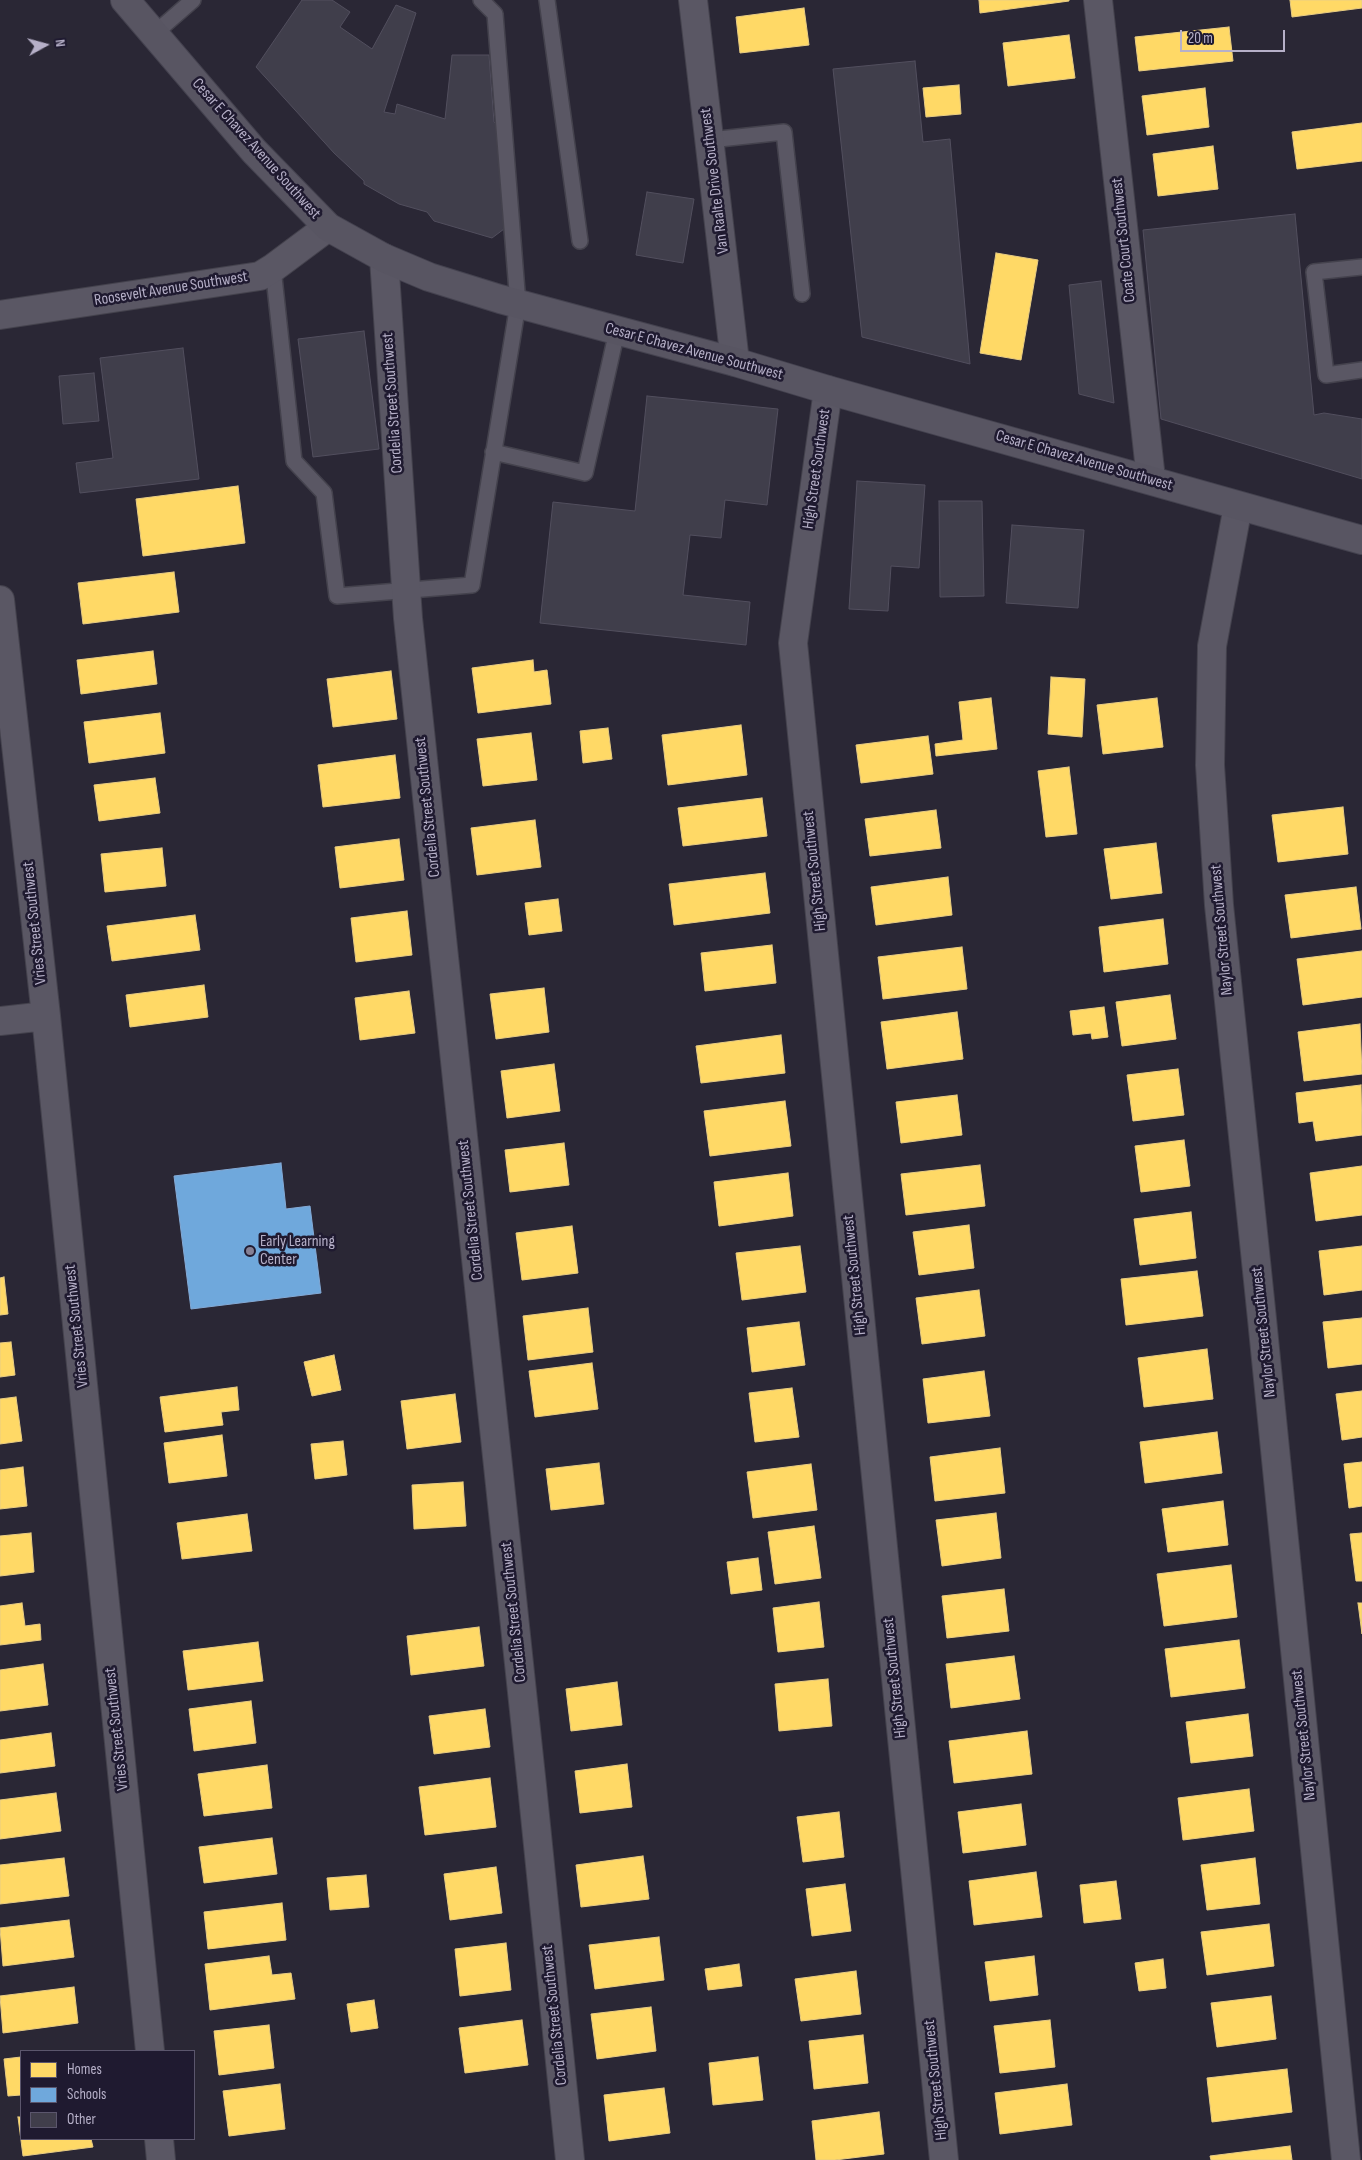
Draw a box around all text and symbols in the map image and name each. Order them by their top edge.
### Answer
north arrow [20,20,70,70]
scale bar [1182,20,1287,52]
text: 20 m [1188,29,1213,48]
text: N [51,38,69,48]
street label: Cesar E Chavez Avenue Southwest [188,75,324,223]
street label: Van Raalte Drive Southwest [697,107,733,255]
street label: Coate Court Southwest [1108,177,1140,303]
street label: Roosevelt Avenue Southwest [93,267,249,311]
street label: Cesar E Chavez Avenue Southwest [603,319,785,385]
street label: Cordelia Street Southwest [379,332,407,474]
street label: High Street Southwest [799,408,835,530]
street label: Cesar E Chavez Avenue Southwest [993,427,1175,495]
street label: Cordelia Street Southwest [411,736,445,878]
street label: High Street Southwest [799,810,831,932]
street label: Vries Street Southwest [19,861,51,985]
street label: Naylor Street Southwest [1207,864,1237,996]
street label: Cordelia Street Southwest [454,1139,488,1281]
street label: High Street Southwest [839,1214,871,1336]
place label: Early Learning Center [260,1232,335,1270]
marker: Early Learning Center [244,1245,256,1257]
street label: Vries Street Southwest [61,1264,93,1388]
street label: Naylor Street Southwest [1248,1266,1280,1398]
street label: Cordelia Street Southwest [497,1541,531,1683]
street label: High Street Southwest [879,1617,911,1739]
street label: Vries Street Southwest [101,1667,133,1791]
street label: Naylor Street Southwest [1288,1669,1320,1801]
street label: Cordelia Street Southwest [538,1944,572,2086]
street label: High Street Southwest [920,2019,952,2141]
legend [20,2050,195,2140]
text: Homes [67,2060,102,2079]
text: Schools [67,2085,106,2104]
text: Other [67,2110,96,2129]

